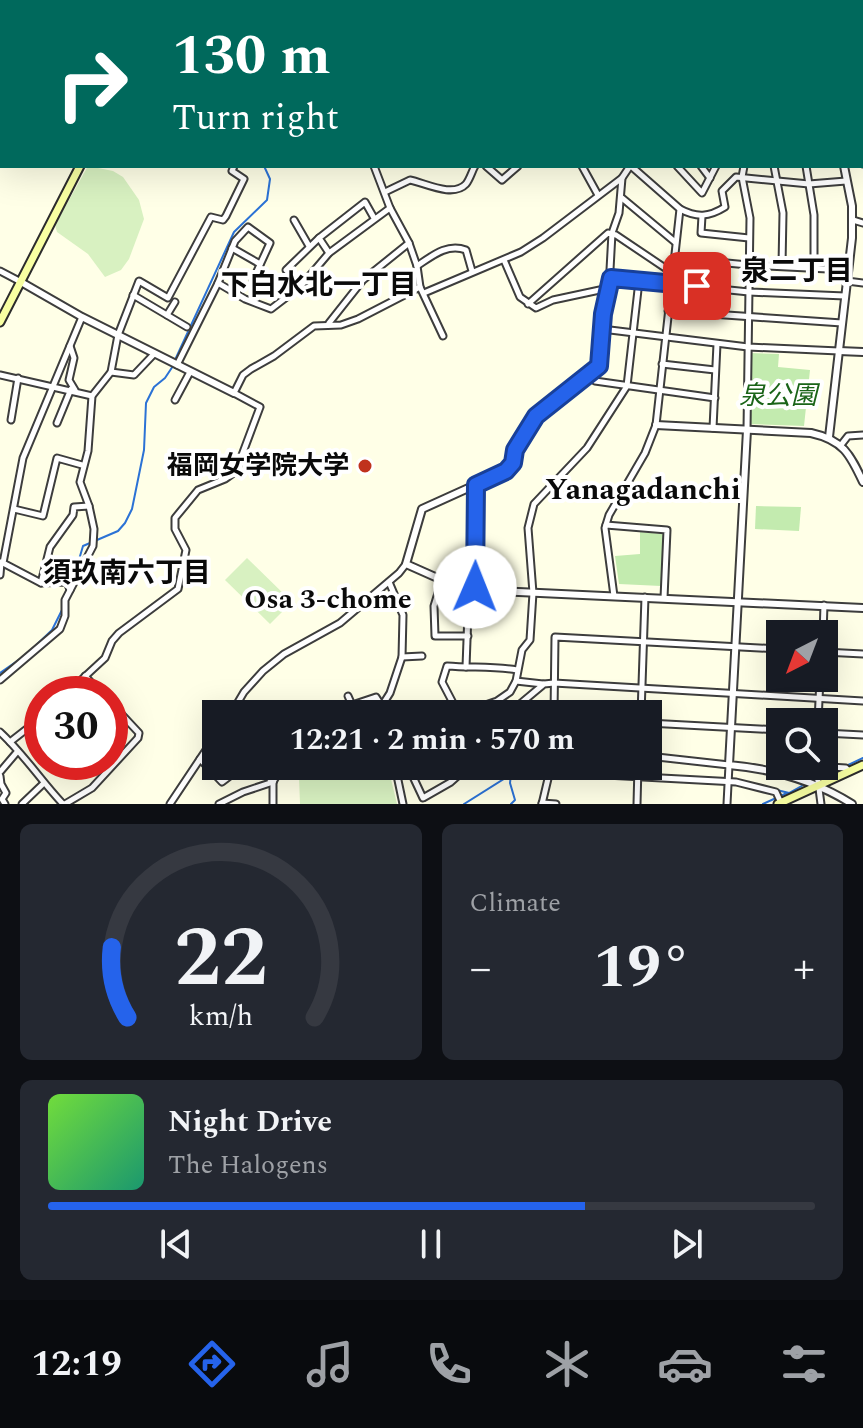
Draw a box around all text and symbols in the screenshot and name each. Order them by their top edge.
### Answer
text: 130 m [172,14,331,99]
icon: right [40,32,144,136]
text: Turn right [172,91,339,146]
district label: 泉二丁目 [741,250,853,293]
pin [663,252,731,320]
district label: 下白水北一丁目 [221,264,417,307]
icon: arrive [675,264,719,308]
park label: 泉公園 [739,376,821,416]
place label: 福岡女学院大学 [167,446,349,486]
marker: 福岡女学院大学 [356,457,374,475]
district label: Yanagadanchi [545,467,741,513]
position arrow [433,545,517,629]
district label: 須玖南六丁目 [43,552,211,595]
district label: Osa 3-chome [244,578,412,621]
north arrow [766,620,838,692]
map controls [766,620,838,780]
speed limit sign: 30 [24,676,128,780]
button: search [766,708,838,780]
text: 12:21 · 2 min · 570 m [289,717,575,763]
text: Climate [470,883,561,923]
text: 22 [174,896,267,1023]
text: 19° [594,922,691,1014]
text: − [470,935,492,1002]
text: + [793,935,815,1002]
text: km/h [189,995,253,1038]
text: Night Drive [168,1099,332,1145]
text: The Halogens [168,1145,328,1185]
icon: previous [154,1222,198,1266]
icon: pause [409,1222,453,1266]
icon: next [665,1222,709,1266]
icon: directions [184,1336,240,1392]
icon: music [302,1336,358,1392]
icon: phone [421,1336,477,1392]
icon: climate [539,1336,595,1392]
icon: car [657,1336,713,1392]
icon: filters [776,1336,832,1392]
text: 12:19 [31,1337,122,1392]

